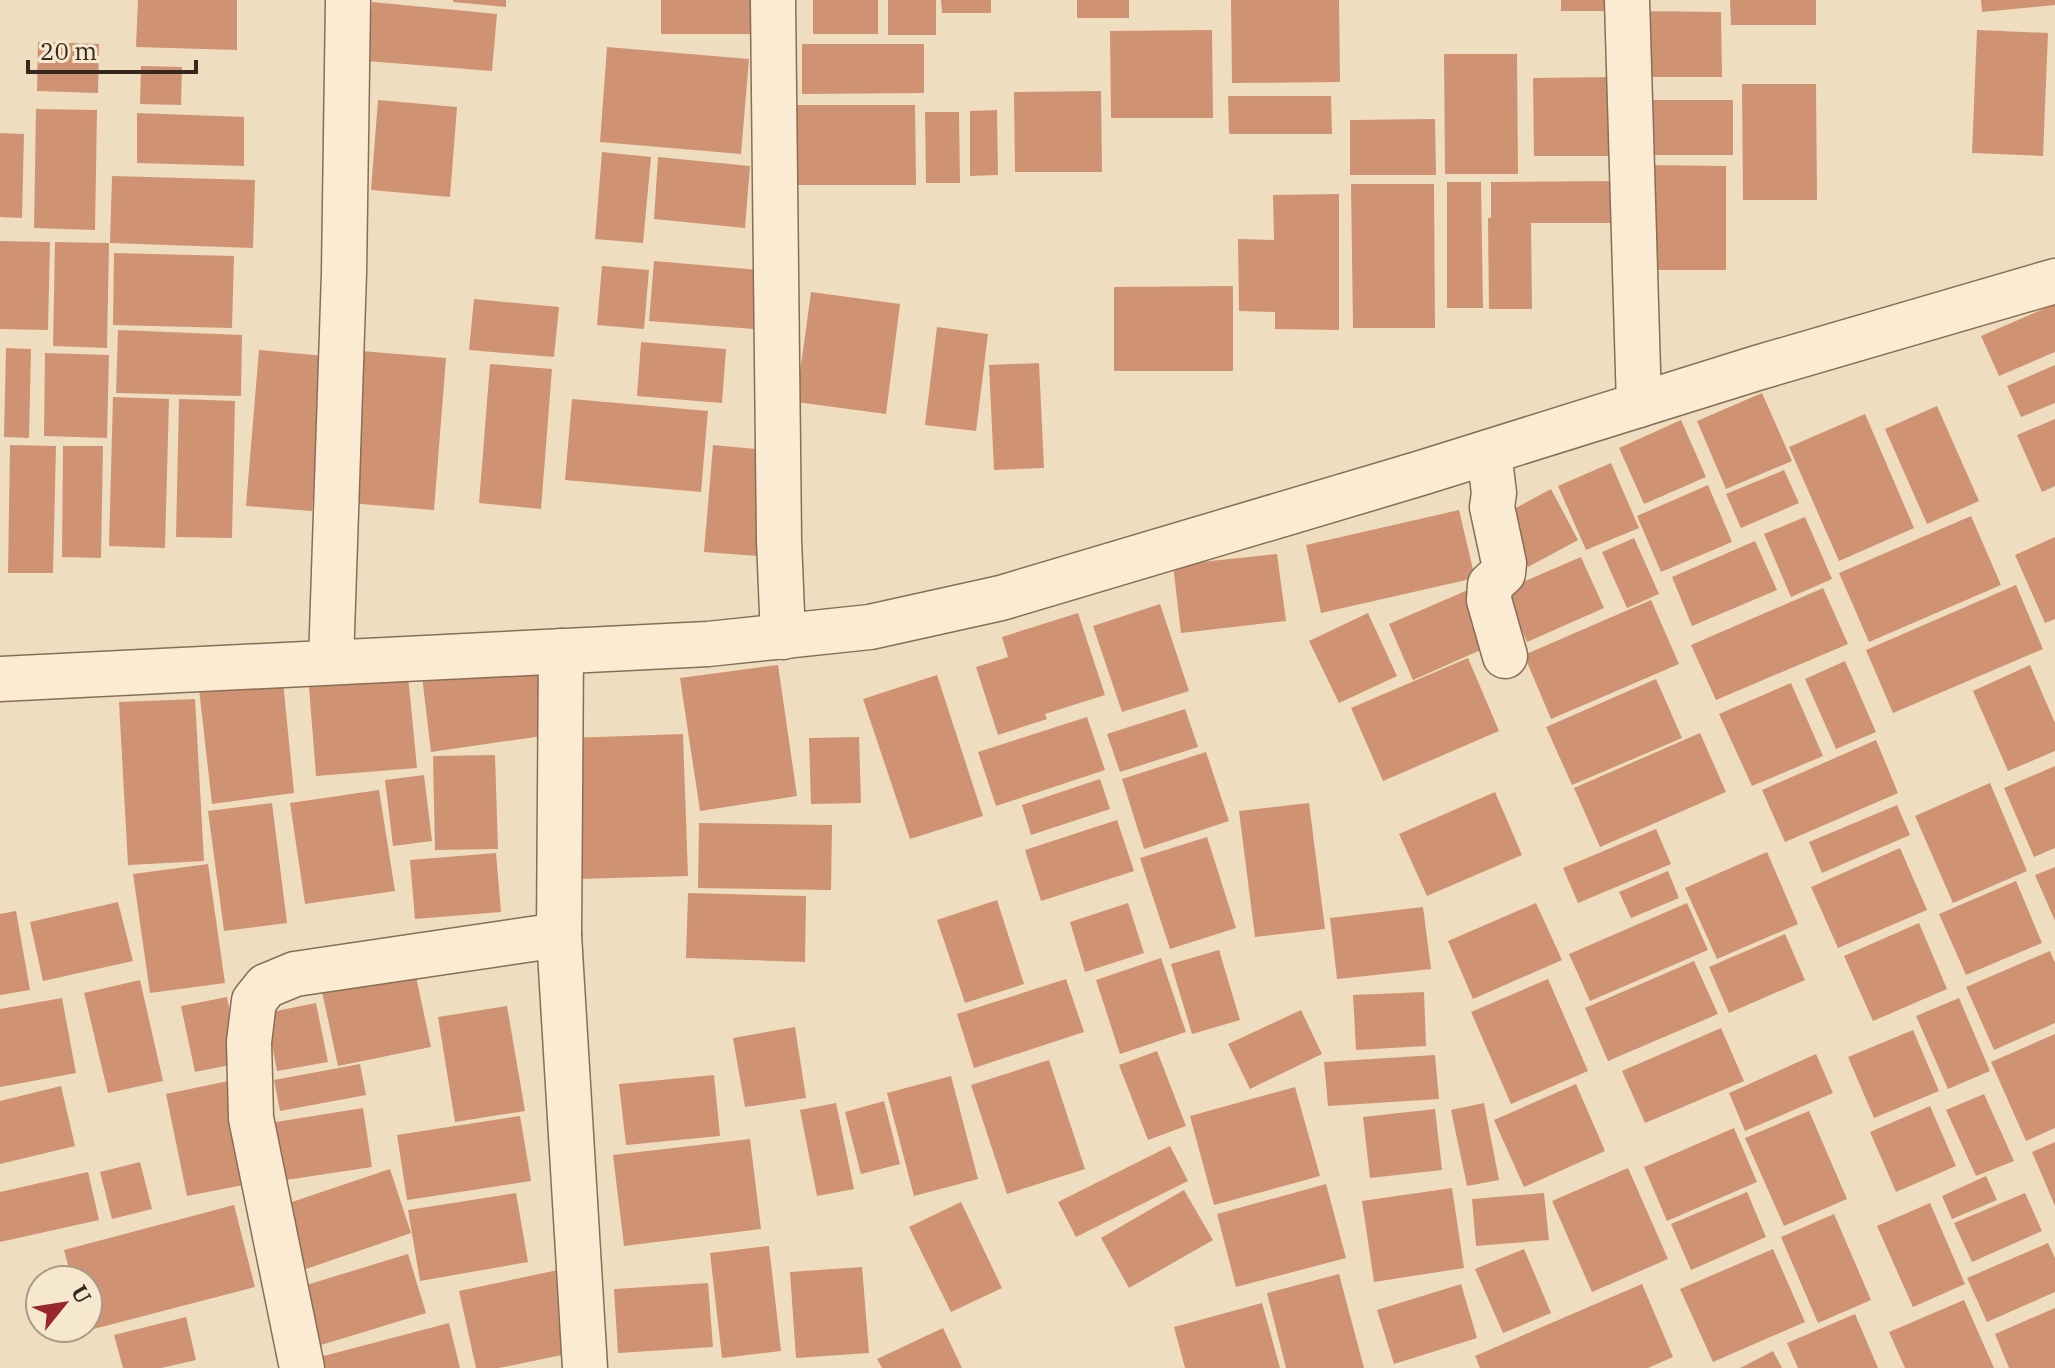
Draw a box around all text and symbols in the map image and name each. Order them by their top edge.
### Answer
scale bar [28,24,196,74]
text: 20 m [40,35,97,67]
north arrow [24,1264,104,1344]
text: U [65,1279,99,1308]

